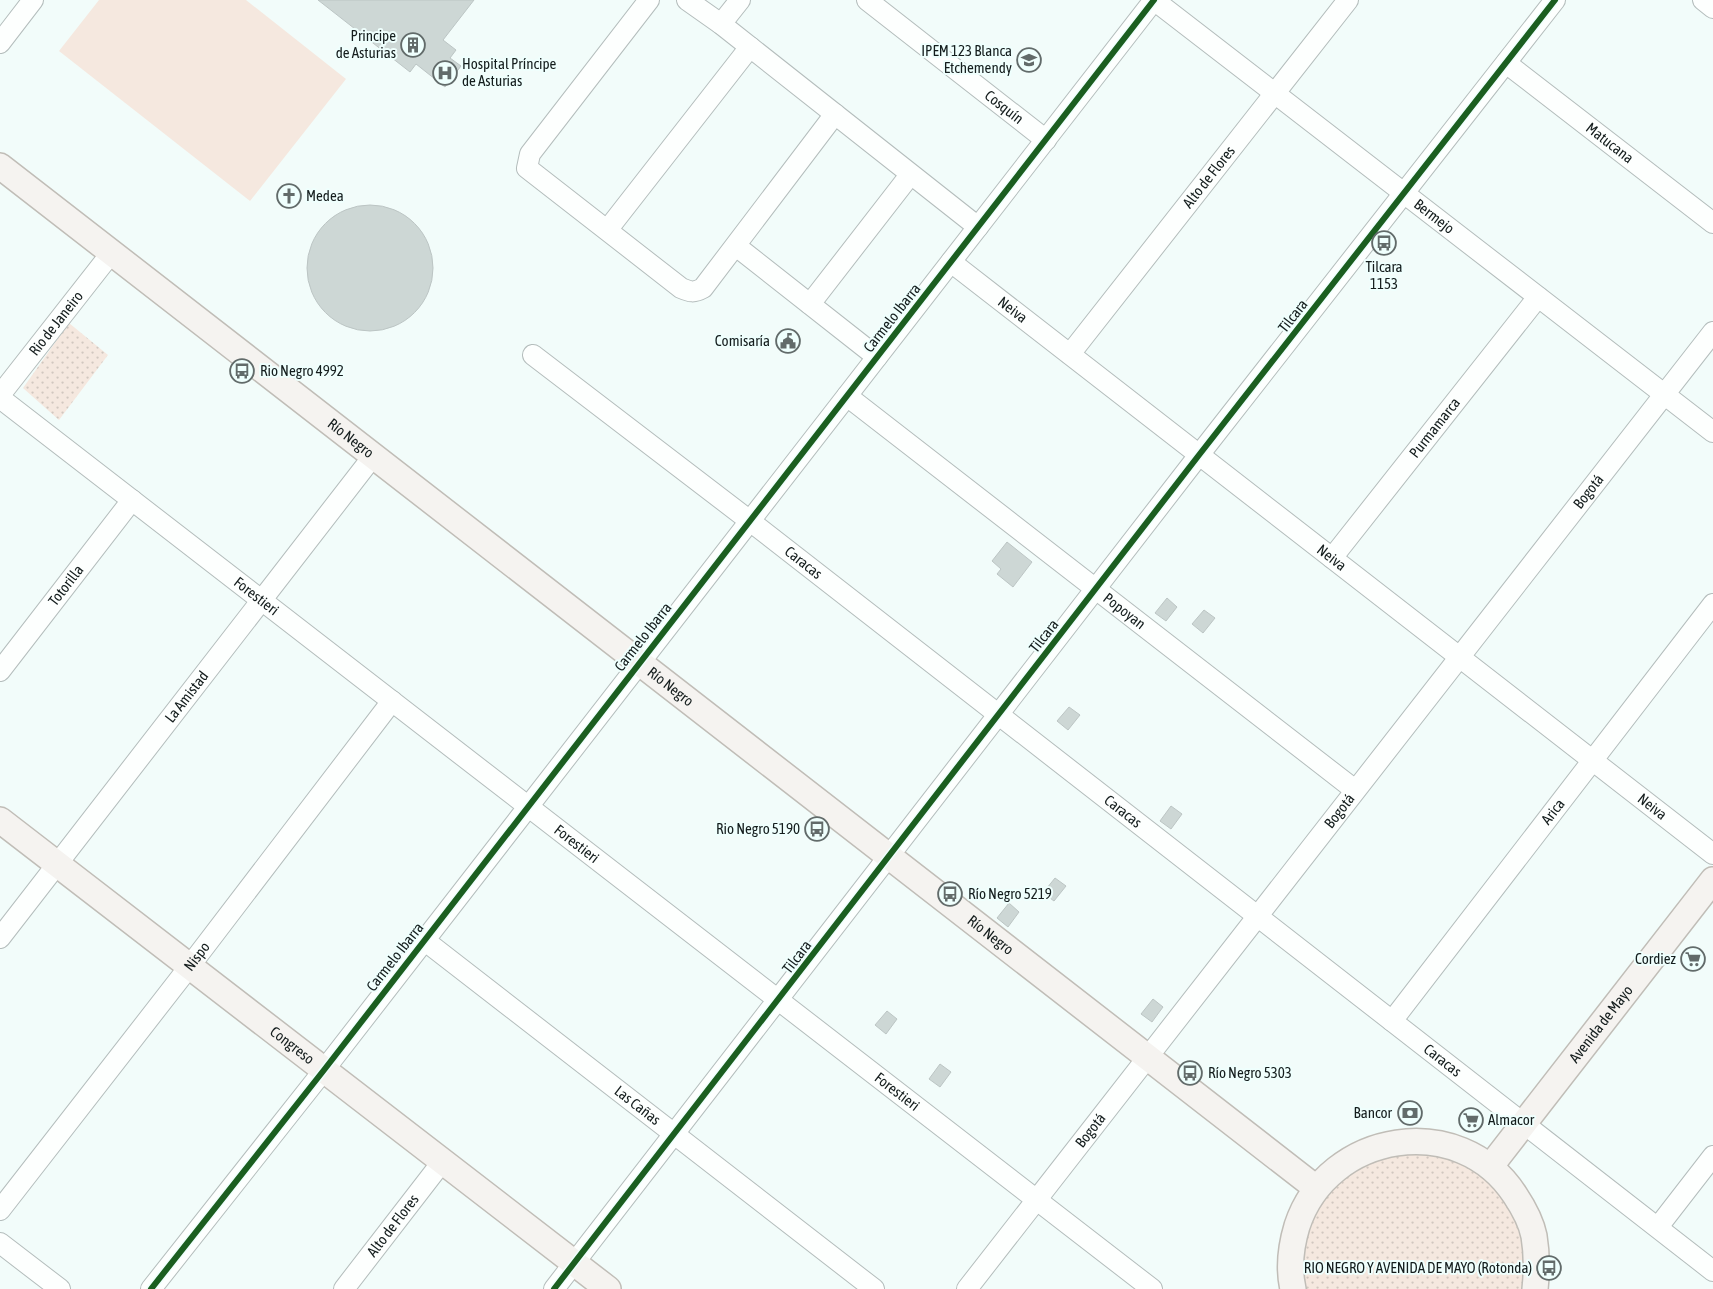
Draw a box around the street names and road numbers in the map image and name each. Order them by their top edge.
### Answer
street label: Cosquín [982,86,1027,127]
street label: Matucana [1583,119,1637,166]
street label: Alto de Flores [1179,142,1238,211]
street label: Bermejo [1411,195,1458,237]
street label: Carmelo Ibarra [860,280,924,355]
street label: Rio de Janeiro [25,288,86,359]
street label: Neiva [995,293,1031,326]
street label: Tilcara [1274,296,1311,336]
street label: Purmamarca [1406,394,1463,461]
street label: Río Negro [325,415,377,461]
street label: Bogotá [1570,471,1607,512]
street label: Neiva [1314,541,1350,574]
street label: Caracas [782,542,826,582]
street label: Totorilla [45,561,87,609]
street label: Forestieri [231,573,282,618]
street label: Popoyan [1100,589,1149,632]
street label: Carmelo Ibarra [611,599,675,674]
street label: Tilcara [1025,616,1062,656]
street label: Río Negro [644,663,697,710]
street label: La Amistad [161,668,211,726]
street label: Bogotá [1321,790,1358,831]
street label: Neiva [1635,790,1670,823]
street label: Caracas [1101,791,1145,831]
street label: Arica [1537,795,1568,828]
street label: Forestieri [551,821,603,866]
street label: Río Negro [964,912,1017,958]
street label: Carmelo Ibarra [363,919,427,994]
street label: Tilcara [779,937,815,977]
street label: Nispo [180,938,213,974]
street label: Avenida de Mayo [1565,982,1636,1066]
street label: Congreso [267,1023,318,1067]
street label: Caracas [1421,1040,1465,1080]
street label: Forestieri [872,1069,923,1114]
street label: Las Cañas [611,1082,664,1128]
street label: Bogotá [1072,1110,1109,1151]
street label: Alto de Flores [363,1191,422,1260]

